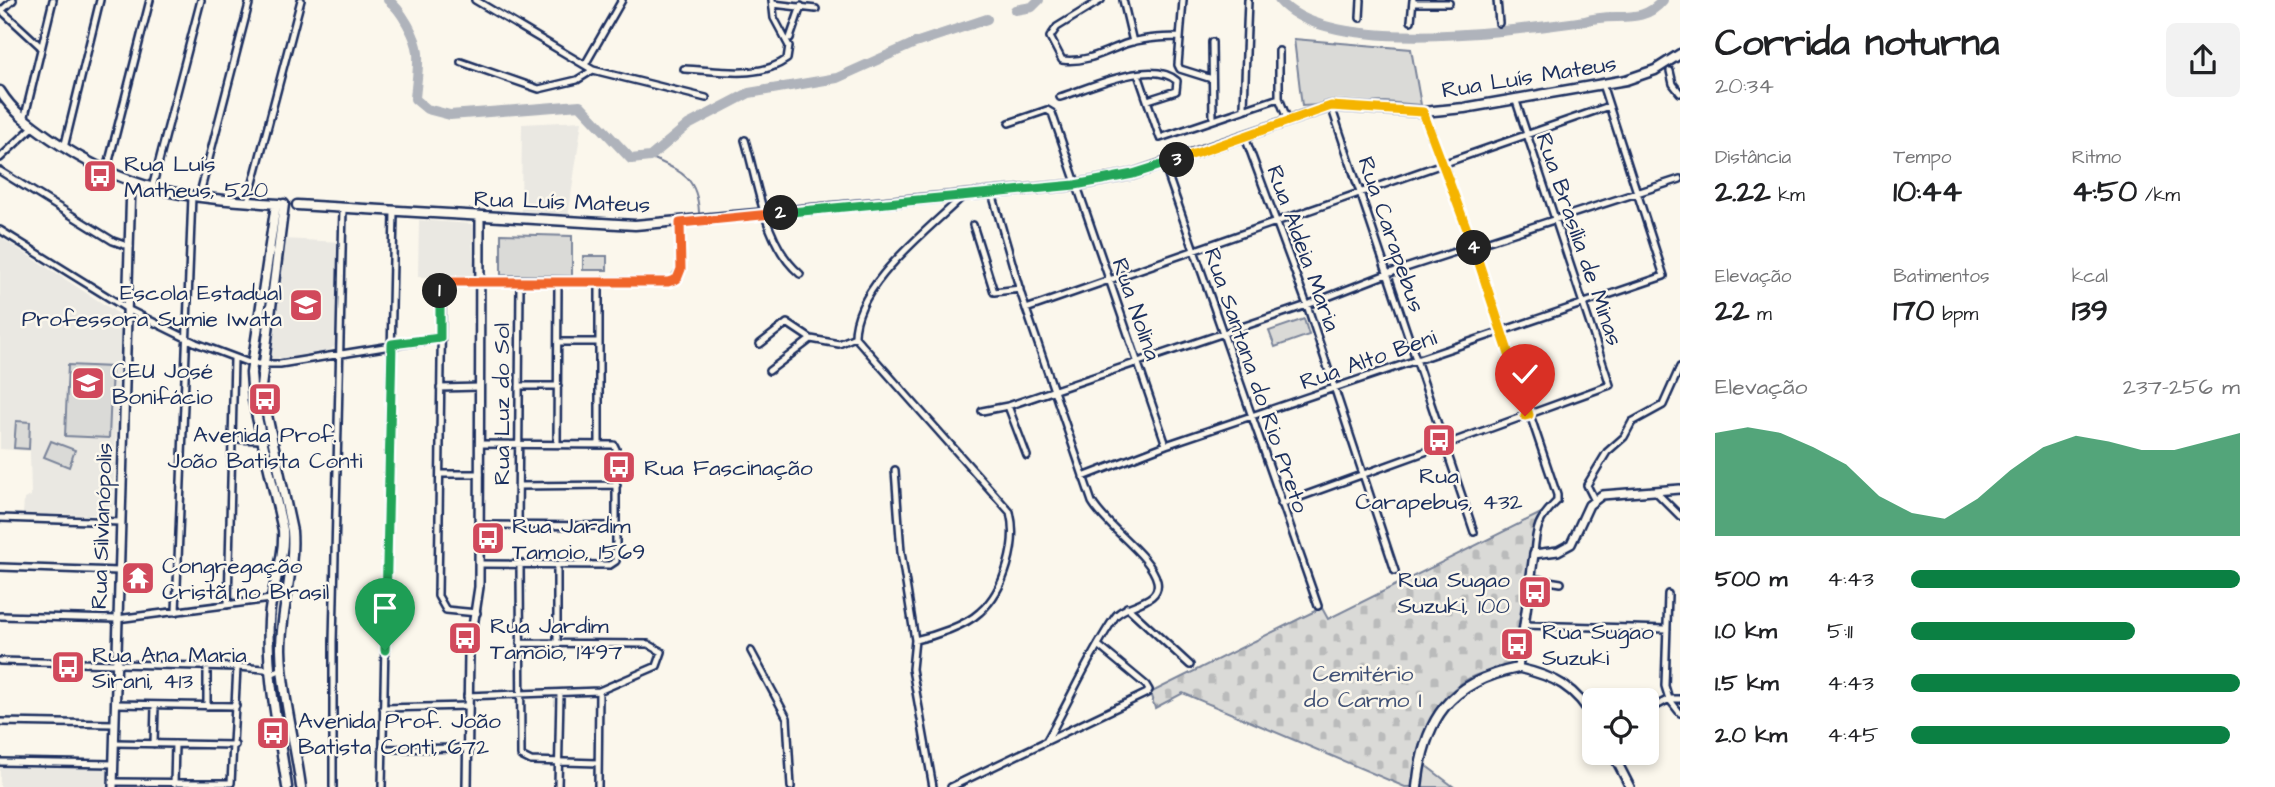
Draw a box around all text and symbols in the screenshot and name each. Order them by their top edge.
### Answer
text: Corrida noturna [1715,18,1999,70]
button: share [2166,23,2240,97]
street label: Rua Luís Mateus [1439,47,1619,107]
text: 20:34 [1715,70,1774,102]
street label: Rua Brasília de Minas [1528,128,1631,350]
pin: 3 [1160,142,1194,178]
text: Distância [1715,144,1791,171]
text: Tempo [1893,144,1952,171]
text: Ritmo [2072,144,2121,171]
text: 3 [1172,146,1181,173]
place label: Rua Luís Matheus, 520 [124,148,268,206]
street label: Rua Carapebus [1349,152,1433,316]
bus stop icon: Rua Luís Matheus, 520 [81,157,119,195]
street label: Rua Aldeia Maria [1258,161,1348,336]
text: 2.22 [1715,171,1771,213]
text: 10:44 [1893,171,1962,213]
text: 4:50 [2072,171,2137,213]
text: km [1771,182,1805,209]
text: /km [2137,182,2180,209]
street label: Rua Luís Mateus [473,183,651,221]
pin: 2 [764,196,798,230]
text: 2 [775,199,786,226]
pin: 4 [1456,230,1492,266]
text: 4 [1467,234,1480,261]
street label: Rua Santana do Rio Preto [1196,244,1317,517]
street label: Rua Nolina [1104,254,1169,365]
text: Elevação [1715,263,1791,290]
text: Batimentos [1893,263,1990,290]
text: kcal [2072,263,2108,290]
pin: 1 [422,274,458,308]
place label: Escola Estadual Professora Sumie Iwata [22,277,282,335]
text: 1 [438,277,441,304]
school or university icon: Escola Estadual Professora Sumie Iwata [287,286,325,324]
text: 22 [1715,290,1749,332]
text: 170 [1893,290,1935,332]
text: 139 [2072,290,2108,332]
text: m [1749,301,1772,328]
text: bpm [1935,301,1978,328]
street label: Rua Alto Beni [1296,321,1441,398]
street label: Rua Luz do Sol [486,323,518,485]
pin [1495,344,1555,416]
place label: CEU José Bonifácio [112,355,213,413]
icon: check [1506,355,1544,393]
school or university icon: CEU José Bonifácio [69,364,107,402]
text: Elevação [1715,371,1808,403]
text: 237–256 m [2123,371,2240,403]
bus stop icon: Avenida Prof. João Batista Conti [246,380,284,418]
place label: Avenida Prof. João Batista Conti [167,419,363,477]
bus stop icon: Rua Carapebus, 432 [1420,421,1458,459]
street label: Rua Silvianópolis [83,442,121,610]
bus stop icon: Rua Fascinação [600,448,638,486]
place label: Rua Fascinação [644,452,813,484]
place label: Rua Carapebus, 432 [1355,460,1523,518]
place label: Rua Jardim Tamoio, 1569 [512,510,645,568]
bus stop icon: Rua Jardim Tamoio, 1569 [469,519,507,557]
place label: Congregação Cristã no Brasil [162,550,329,608]
temple icon: Congregação Cristã no Brasil [119,559,157,597]
text: 500 m [1715,563,1787,595]
text: 4:43 [1827,563,1874,595]
place label: Rua Sugao Suzuki, 100 [1398,564,1510,622]
bus stop icon: Rua Sugao Suzuki, 100 [1516,573,1554,611]
pin [355,578,415,650]
icon: arrive [366,589,404,627]
place label: Rua Jardim Tamoio, 1497 [490,610,622,668]
text: 1.0 km [1715,615,1777,647]
text: 5:11 [1827,615,1853,647]
place label: Rua Sugao Suzuki [1542,616,1654,674]
bus stop icon: Rua Jardim Tamoio, 1497 [446,619,484,657]
bus stop icon: Rua Sugao Suzuki [1498,625,1536,663]
place label: Rua Ana Maria Sirani, 413 [92,639,247,697]
bus stop icon: Rua Ana Maria Sirani, 413 [49,648,87,686]
park label: Cemitério do Carmo I [1304,658,1422,716]
text: 1.5 km [1715,667,1779,699]
text: 4:43 [1827,667,1874,699]
map controls [1582,688,1659,765]
button: locate [1582,688,1659,765]
place label: Avenida Prof. João Batista Conti, 672 [298,705,501,763]
bus stop icon: Avenida Prof. João Batista Conti, 672 [254,714,292,752]
text: 2.0 km [1715,719,1787,751]
text: 4:45 [1827,719,1878,751]

